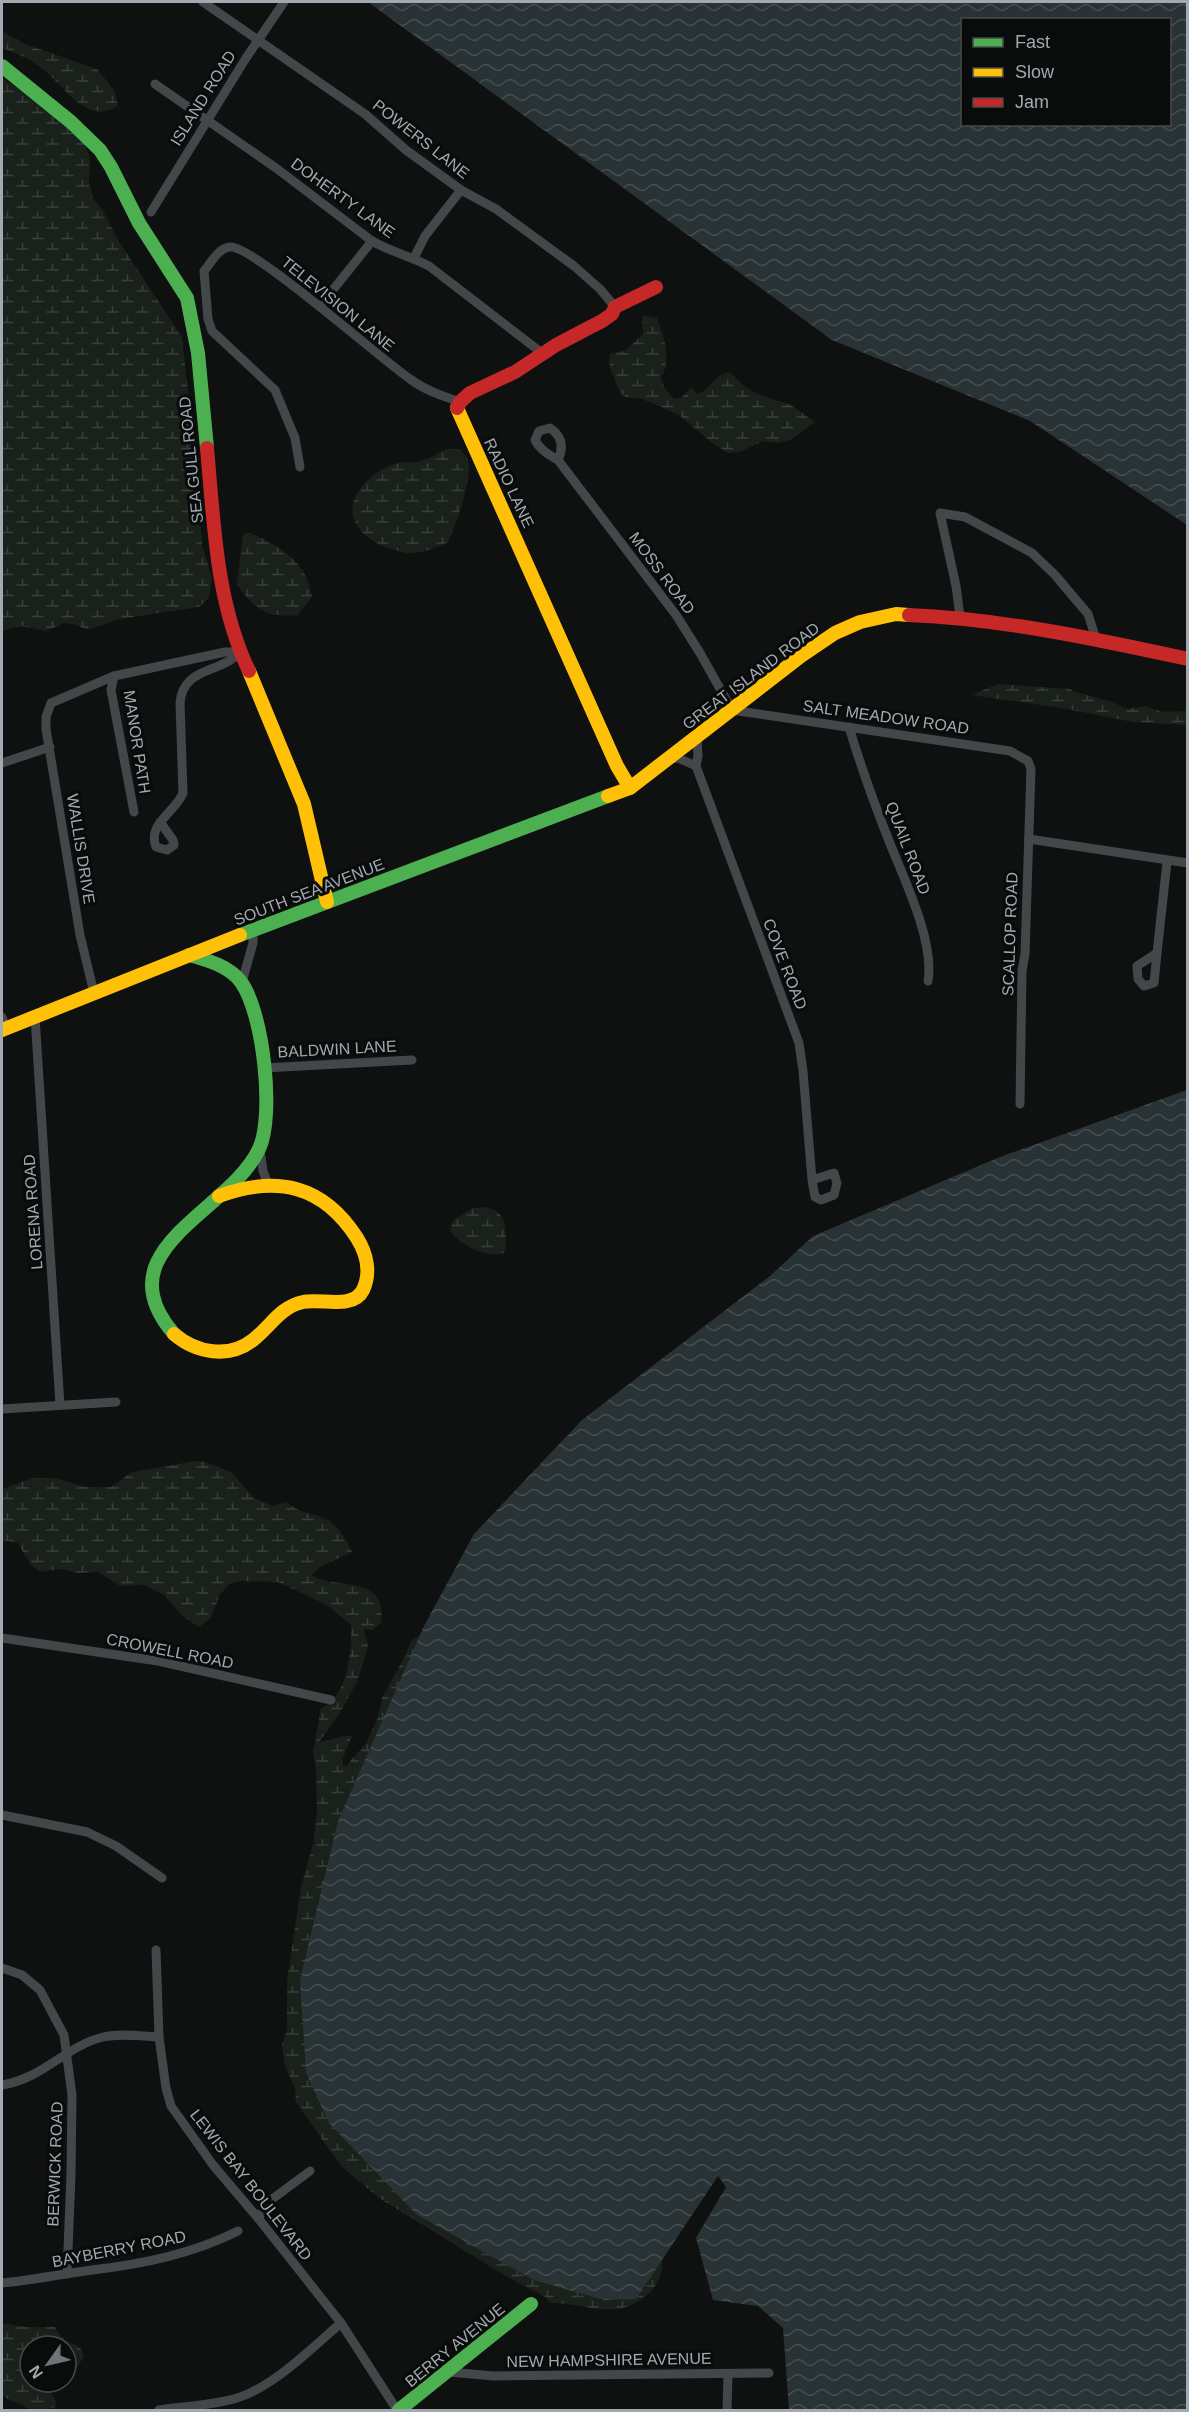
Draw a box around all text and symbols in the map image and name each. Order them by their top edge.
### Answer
legend [961,18,1171,126]
text: Fast [1015,32,1050,52]
street label: ISLAND ROAD [167,48,239,148]
text: Slow [1015,62,1055,82]
text: Jam [1015,92,1049,112]
street label: POWERS LANE [370,96,472,182]
street label: DOHERTY LANE [288,155,398,241]
street label: TELEVISION LANE [278,253,398,355]
street label: SEA GULL ROAD [176,396,206,524]
street label: RADIO LANE [481,435,537,531]
street label: MOSS ROAD [626,529,698,617]
street label: GREAT ISLAND ROAD [679,619,823,733]
street label: MANOR PATH [120,689,154,795]
street label: SALT MEADOW ROAD [802,697,970,737]
street label: WALLIS DRIVE [64,793,98,905]
street label: QUAIL ROAD [882,799,934,897]
street label: SOUTH SEA AVENUE [231,855,387,929]
street label: SCALLOP ROAD [999,872,1021,996]
street label: COVE ROAD [760,916,810,1012]
street label: BALDWIN LANE [277,1037,397,1061]
street label: LORENA ROAD [20,1154,46,1270]
street label: CROWELL ROAD [105,1630,235,1672]
street label: BERWICK ROAD [44,2101,66,2227]
street label: LEWIS BAY BOULEVARD [187,2106,315,2264]
street label: BAYBERRY ROAD [51,2228,187,2270]
street label: BERRY AVENUE [402,2300,508,2390]
north arrow [18,2334,78,2394]
street label: NEW HAMPSHIRE AVENUE [506,2350,712,2370]
text: N [26,2363,46,2382]

